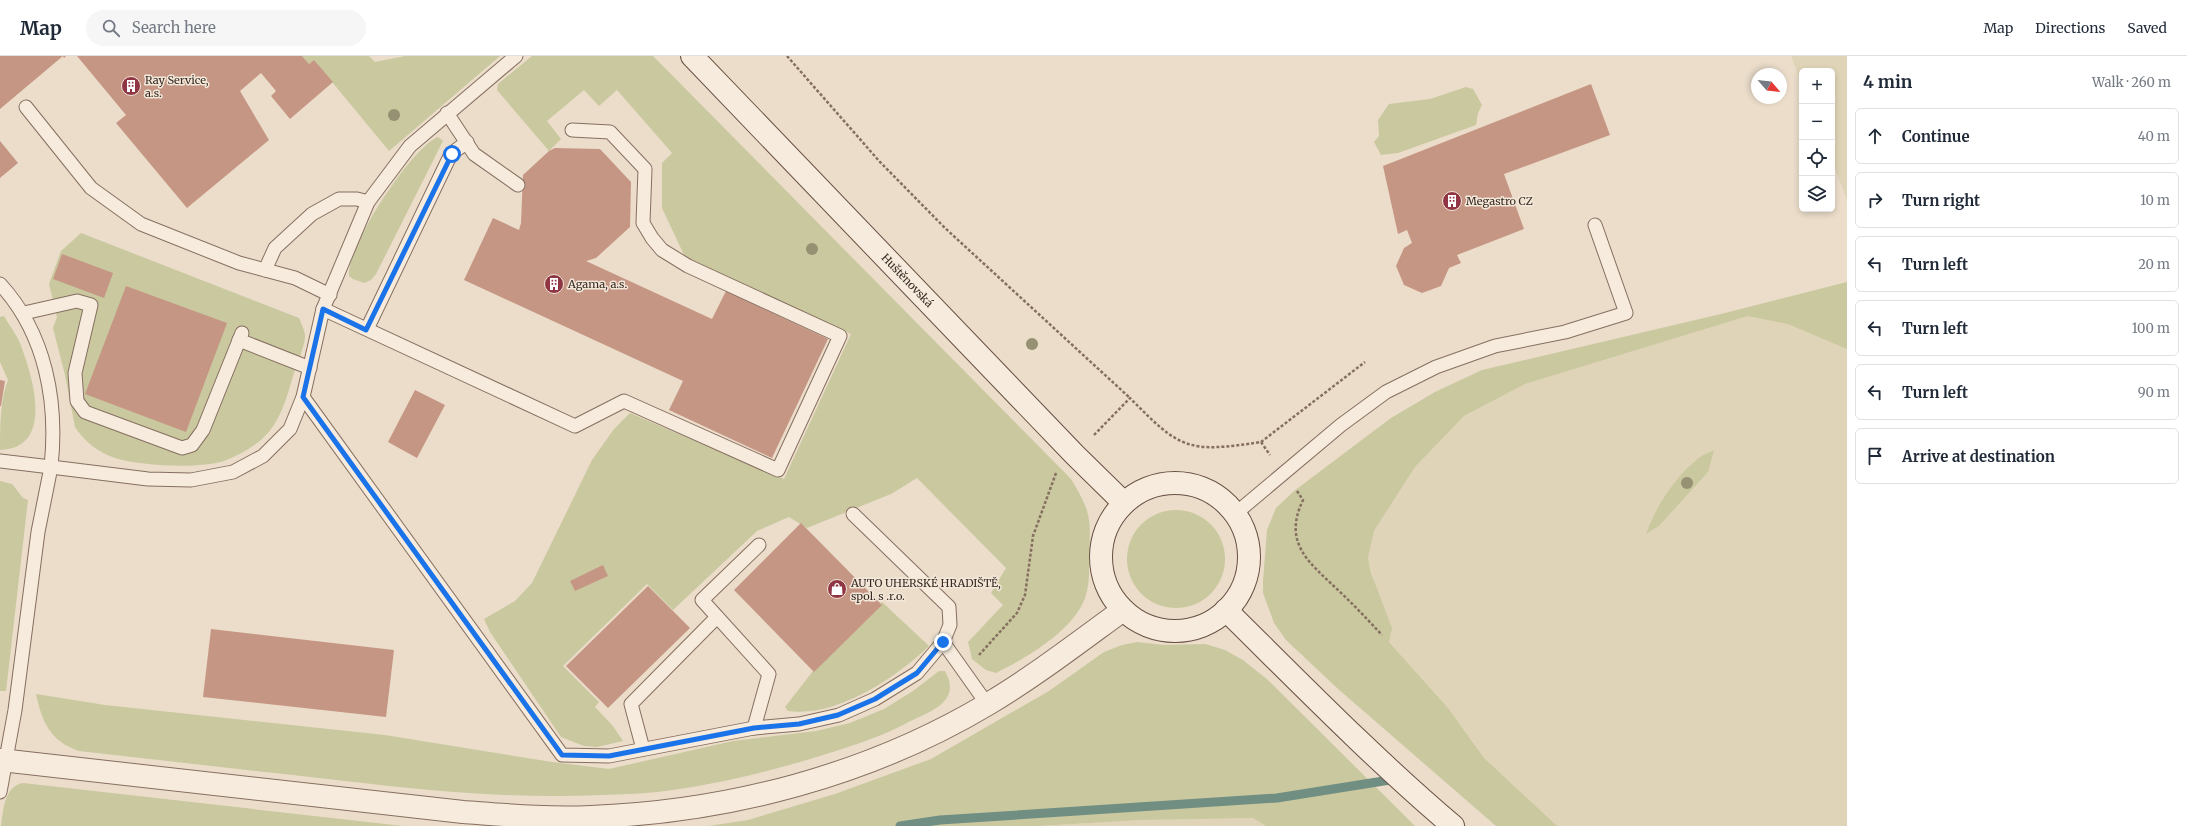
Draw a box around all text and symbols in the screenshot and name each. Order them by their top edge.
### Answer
search box [86,10,366,46]
text: Map [20,16,62,40]
icon: search [100,17,122,39]
text: Search here [132,18,216,37]
text: Map [1983,19,2013,37]
text: Directions [2035,19,2105,37]
text: Saved [2127,19,2167,37]
north arrow [1751,68,1787,104]
map controls [1799,68,1835,212]
button: + [1799,68,1835,104]
text: 4 min [1863,71,1912,93]
place label: Ray Service, a.s. [145,73,209,100]
text: Walk · 260 m [2092,74,2171,91]
building icon: Ray Service, a.s. [120,75,142,97]
button: − [1799,104,1835,140]
icon: ahead [1864,125,1886,147]
text: Continue [1902,127,1970,146]
text: 40 m [2138,128,2170,145]
button: locate [1799,140,1835,176]
route start [443,145,461,163]
button: layers [1799,176,1835,212]
icon: right [1864,189,1886,211]
building icon: Megastro CZ [1441,190,1463,212]
text: Turn right [1902,191,1980,210]
text: 10 m [2140,192,2170,209]
place label: Megastro CZ [1466,194,1533,208]
street label: Huštěnovská [879,251,936,310]
icon: left [1864,253,1886,275]
text: Turn left [1902,255,1968,274]
text: 20 m [2138,256,2170,273]
building icon: Agama, a.s. [543,273,565,295]
place label: Agama, a.s. [567,277,627,291]
icon: left [1864,317,1886,339]
text: Turn left [1902,319,1968,338]
text: 100 m [2132,320,2170,337]
icon: left [1864,381,1886,403]
text: Turn left [1902,383,1968,402]
text: 90 m [2138,384,2170,401]
icon: arrive [1864,445,1886,467]
text: Arrive at destination [1902,447,2055,466]
place label: AUTO UHERSKÉ HRADIŠTĚ, spol. s .r.o. [850,576,1001,603]
shop icon: AUTO UHERSKÉ HRADIŠTĚ, spol. s .r.o. [826,578,848,600]
route end [934,633,952,651]

